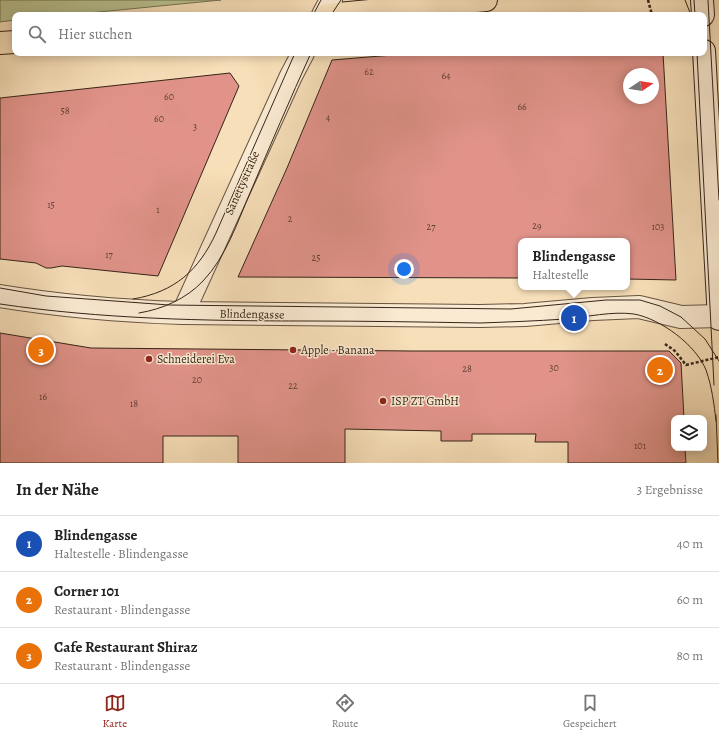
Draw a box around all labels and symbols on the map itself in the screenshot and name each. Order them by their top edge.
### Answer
house number: 62 [364,65,374,78]
north arrow [623,68,659,104]
house number: 64 [441,69,451,82]
house number: 60 [164,90,174,103]
house number: 66 [517,100,527,113]
house number: 58 [60,104,70,117]
house number: 4 [326,111,331,124]
house number: 60 [154,112,164,125]
house number: 3 [193,120,197,133]
street label: Sanettystraße [221,149,263,217]
house number: 15 [47,198,55,211]
house number: 1 [156,203,160,216]
house number: 2 [288,212,293,225]
house number: 29 [532,219,542,232]
house number: 27 [427,220,436,233]
house number: 103 [652,220,664,233]
house number: 17 [105,248,114,261]
house number: 25 [311,251,321,264]
your location [394,259,414,279]
pin: 1 [561,303,587,333]
street label: Blindengasse [219,305,285,323]
pin: 3 [28,335,54,365]
place label: Apple - Banana [300,342,375,358]
marker: Apple - Banana [288,345,298,355]
place label: Schneiderei Eva [157,351,235,367]
marker: Schneiderei Eva [144,354,154,364]
pin: 2 [647,355,673,385]
house number: 30 [549,361,559,374]
house number: 28 [462,362,472,375]
house number: 20 [192,373,202,386]
house number: 22 [288,379,298,392]
house number: 16 [39,390,47,403]
place label: ISP ZT GmbH [391,393,459,409]
marker: ISP ZT GmbH [378,396,388,406]
house number: 18 [130,397,138,410]
house number: 101 [634,439,647,452]

